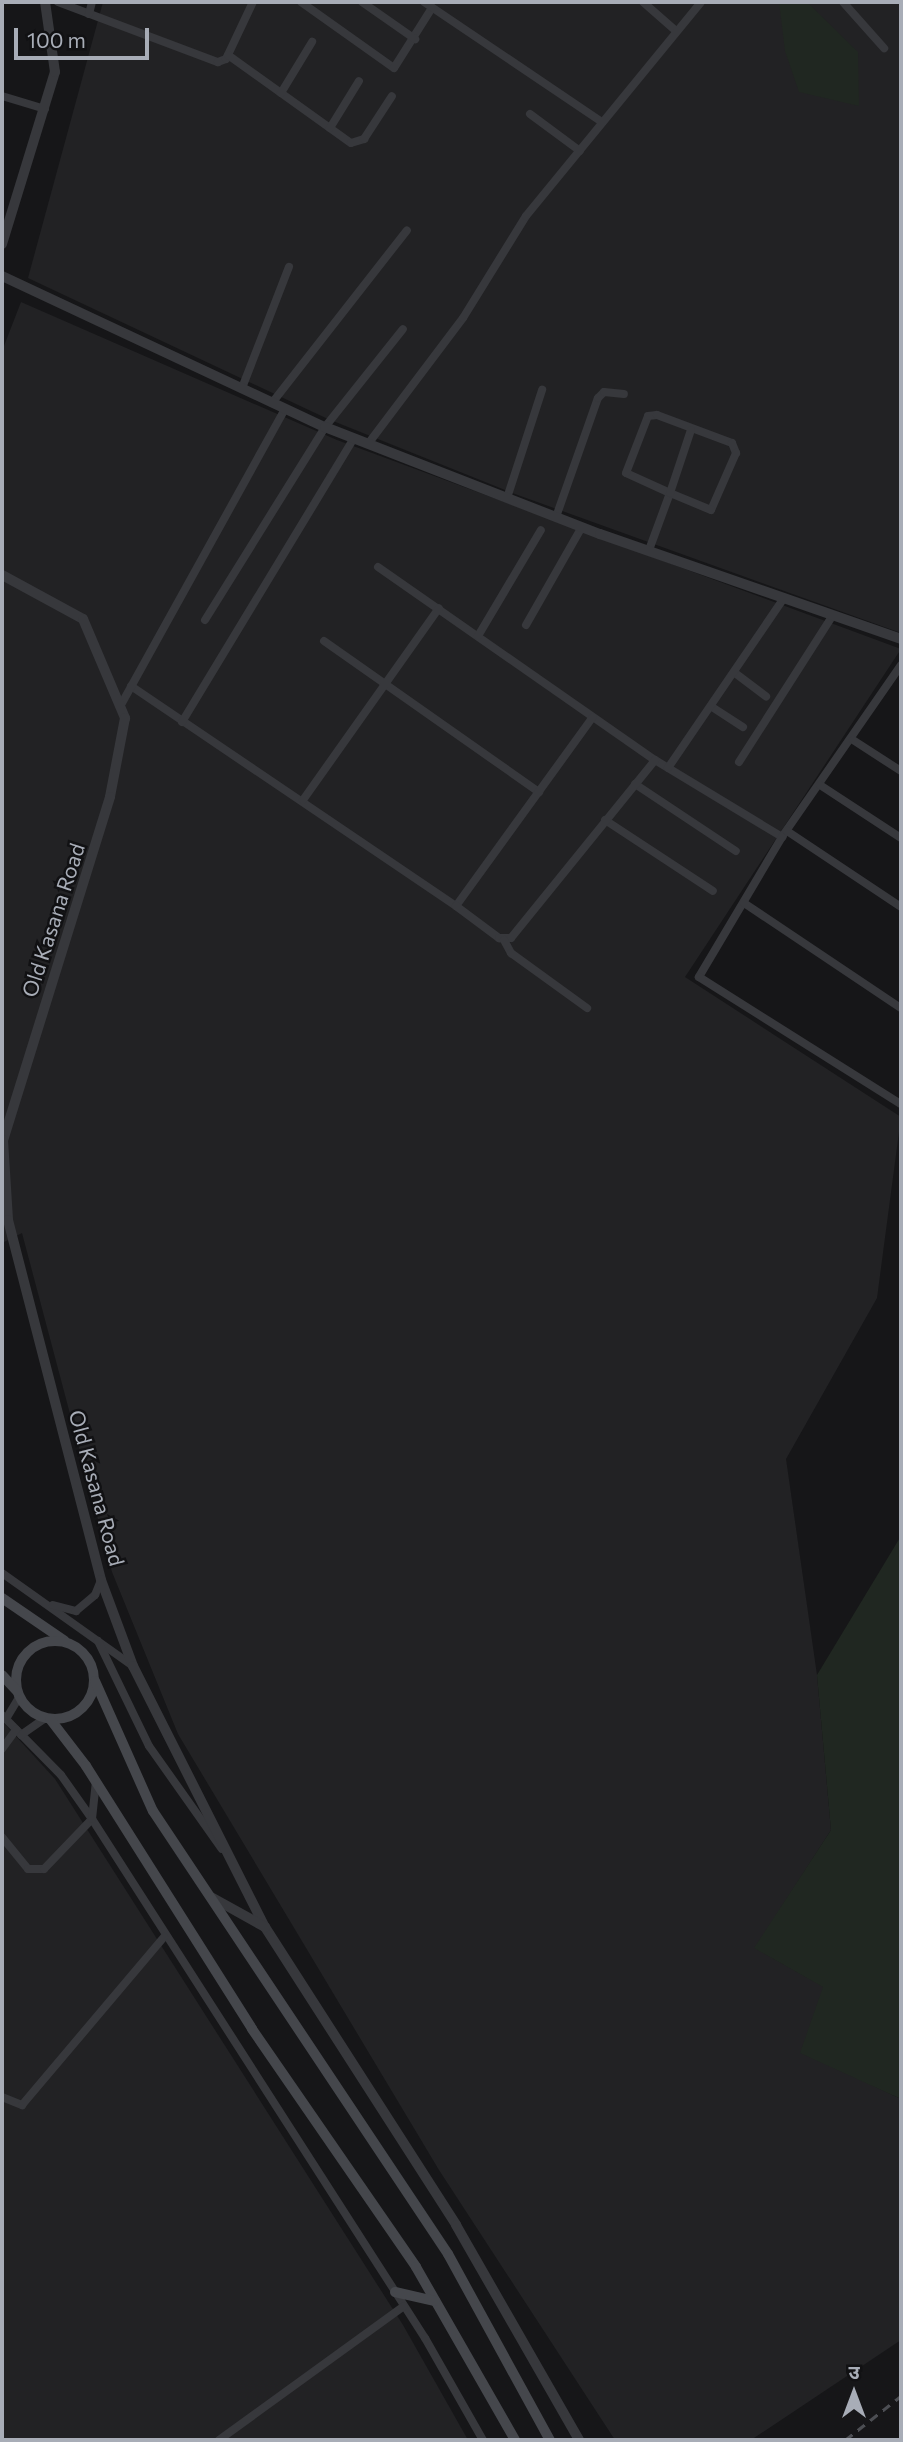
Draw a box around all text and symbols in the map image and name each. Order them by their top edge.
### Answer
scale bar [18,14,152,58]
text: 100 m [27,27,86,52]
street label: Old Kasana Road [16,840,90,1000]
street label: Old Kasana Road [64,1407,130,1569]
north arrow [819,2358,889,2428]
text: उ [848,2360,860,2383]

